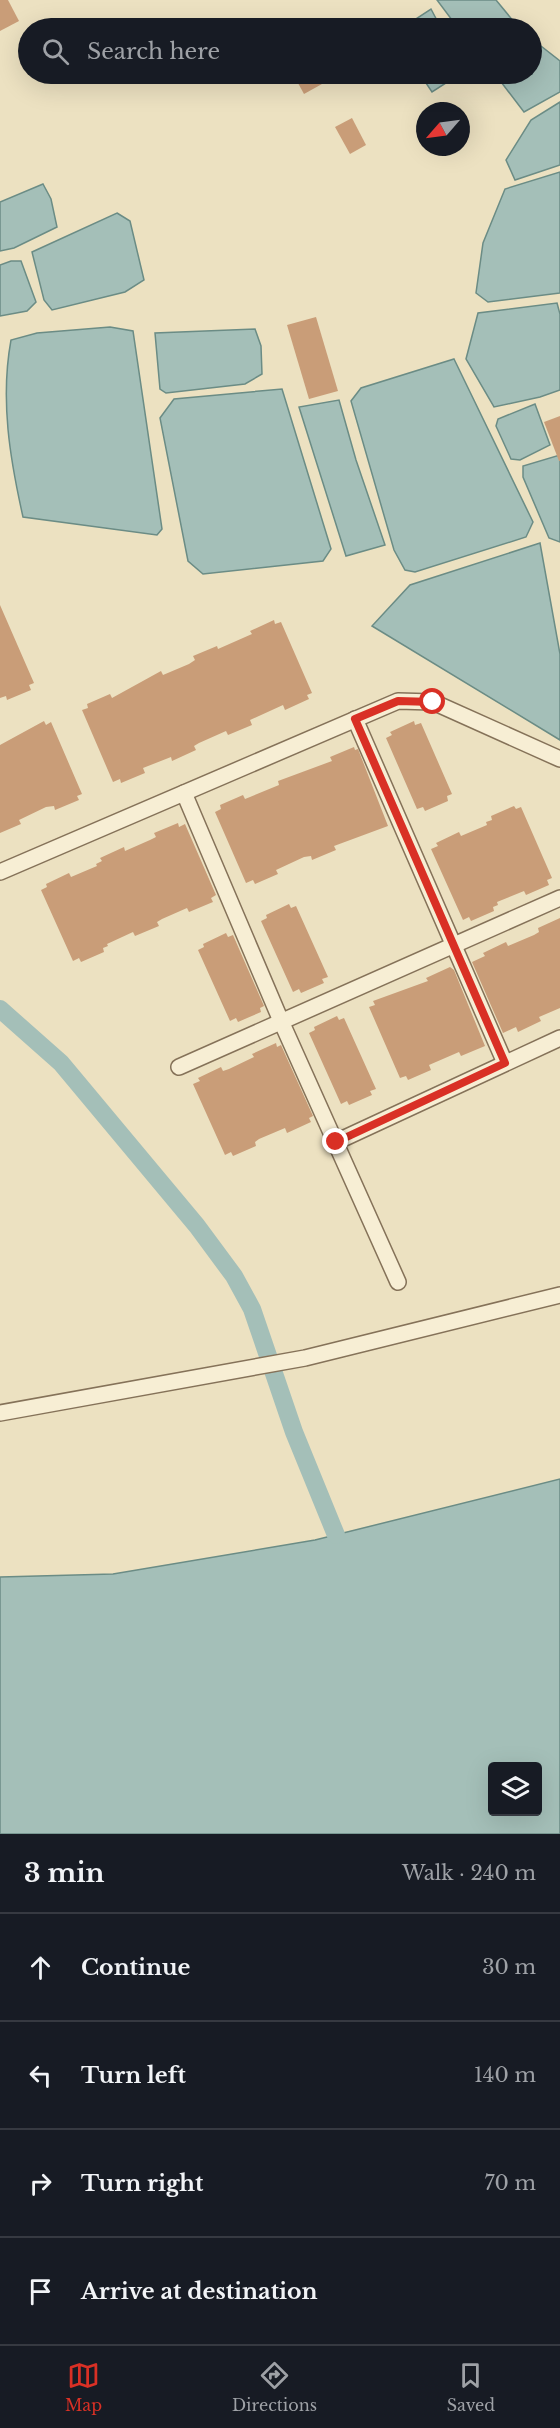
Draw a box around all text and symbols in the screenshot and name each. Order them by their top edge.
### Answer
search box [18,18,542,84]
icon: search [39,35,72,68]
text: Search here [87,38,220,65]
north arrow [416,102,470,156]
route start [419,688,445,714]
route end [322,1128,348,1154]
map controls [488,1762,542,1816]
button: layers [488,1762,542,1816]
text: 3 min [24,1857,105,1889]
text: Walk · 240 m [402,1861,536,1885]
icon: ahead [24,1951,57,1984]
text: Continue [81,1954,190,1981]
text: 30 m [482,1955,536,1979]
icon: left [24,2059,57,2092]
text: Turn left [81,2062,186,2089]
text: 140 m [474,2063,536,2087]
icon: right [24,2167,57,2200]
text: Turn right [81,2170,203,2197]
text: 70 m [484,2171,536,2195]
icon: arrive [24,2275,57,2308]
text: Arrive at destination [81,2278,318,2305]
tab: Map [65,2359,102,2415]
tab: Directions [232,2359,317,2415]
tab: Saved [447,2359,495,2415]

